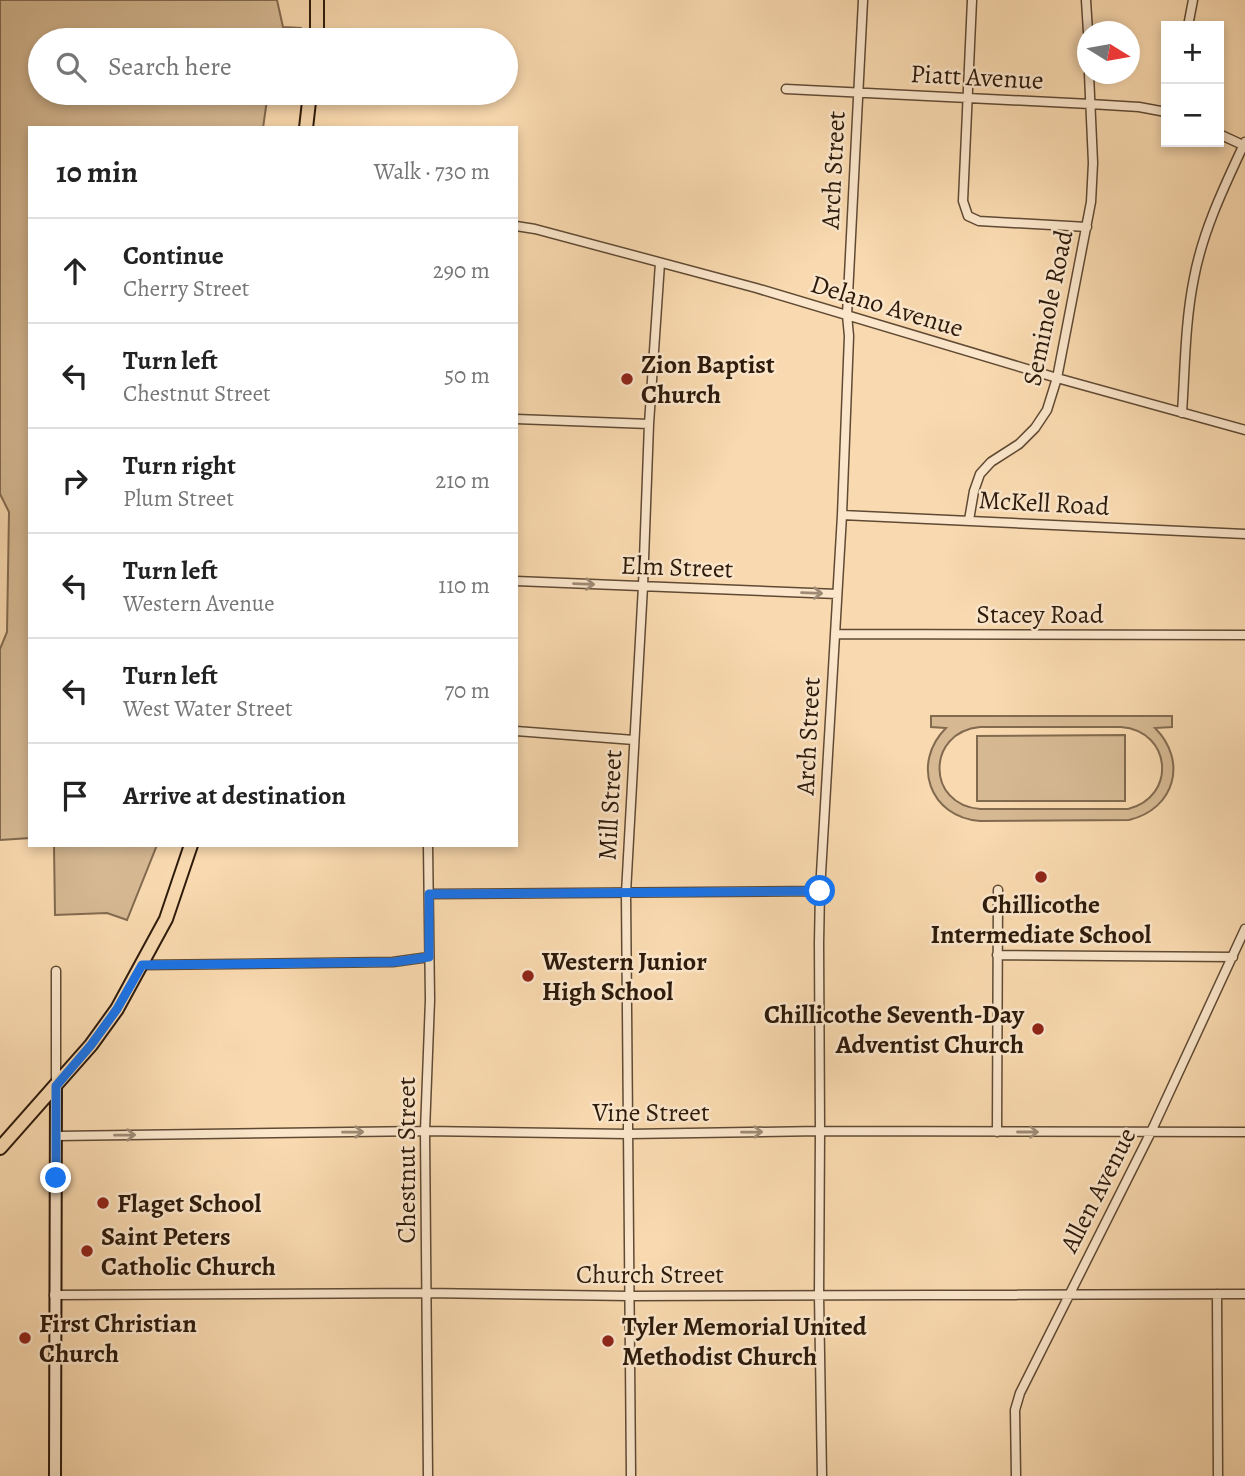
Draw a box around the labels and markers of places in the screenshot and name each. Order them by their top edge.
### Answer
place label: Zion Baptist Church [641,347,775,412]
marker: Zion Baptist Church [619,371,635,387]
marker: Chillicothe Intermediate School [1033,869,1049,885]
place label: Chillicothe Intermediate School [931,887,1152,952]
place label: Western Junior High School [541,944,707,1009]
marker: Western Junior High School [520,968,536,984]
place label: Chillicothe Seventh-Day Adventist Church [764,997,1025,1062]
marker: Chillicothe Seventh-Day Adventist Church [1030,1021,1046,1037]
place label: Flaget School [117,1186,261,1221]
marker: Flaget School [95,1195,111,1211]
place label: Saint Peters Catholic Church [101,1219,276,1284]
marker: Saint Peters Catholic Church [79,1243,95,1259]
place label: First Christian Church [39,1306,197,1371]
place label: Tyler Memorial United Methodist Church [622,1309,868,1374]
marker: First Christian Church [17,1330,33,1346]
marker: Tyler Memorial United Methodist Church [600,1333,616,1349]

